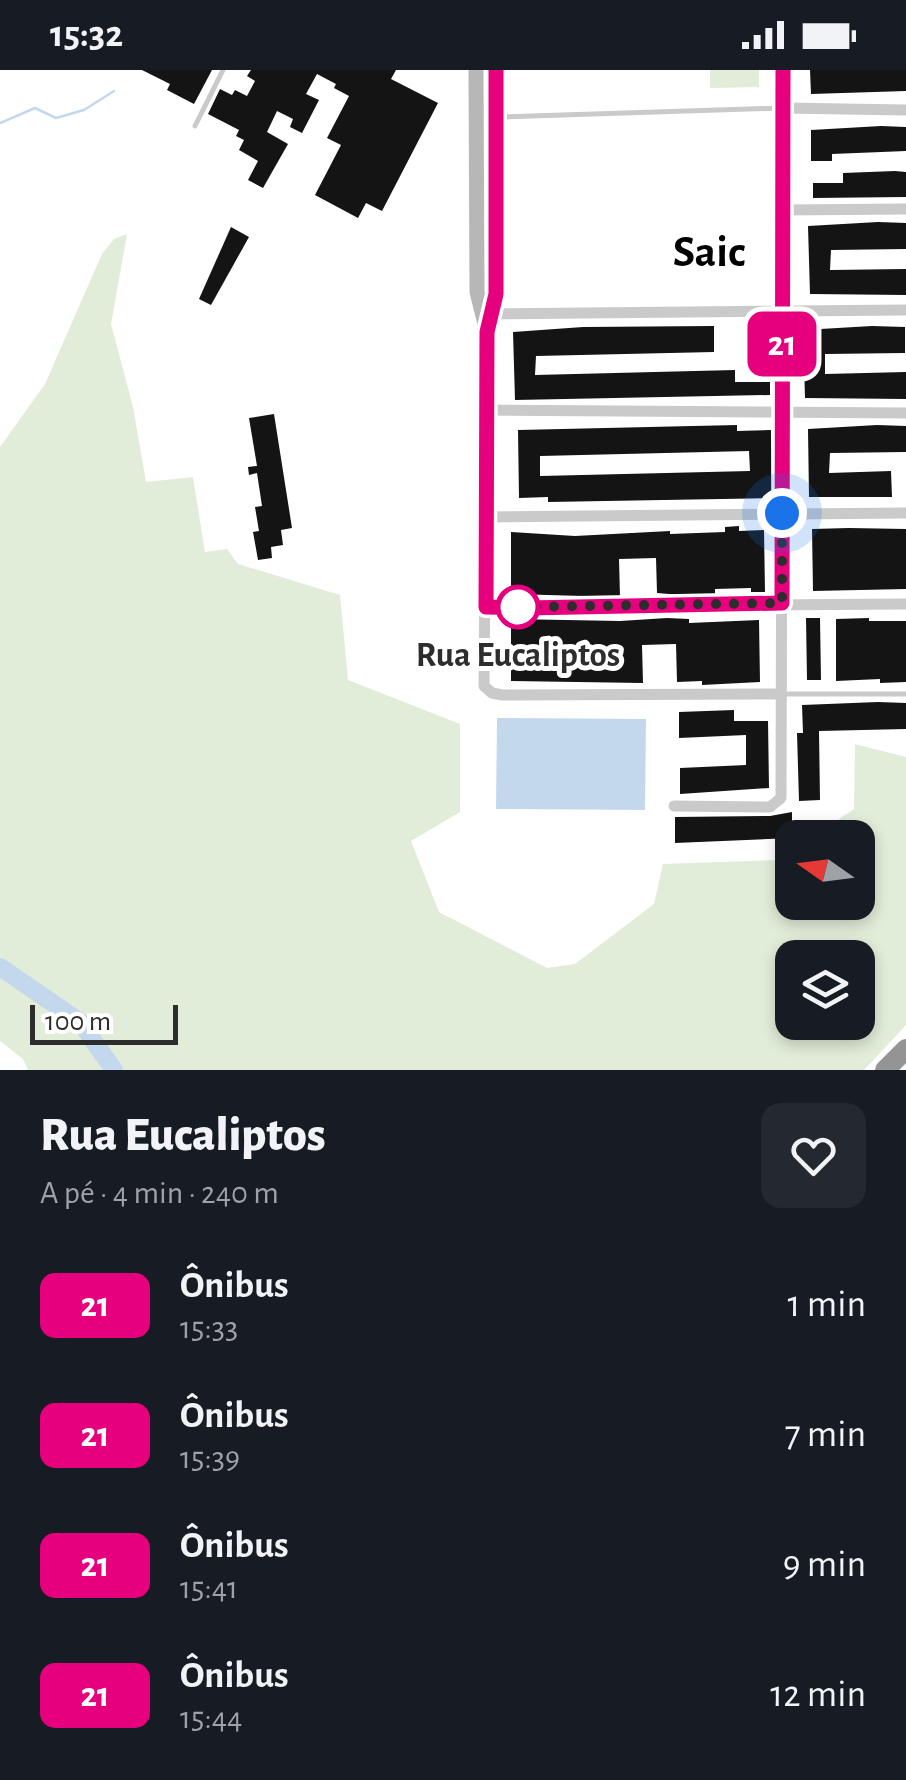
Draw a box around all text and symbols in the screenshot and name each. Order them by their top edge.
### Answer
text: 15:32 [50,16,123,54]
district label: Saic [673,230,745,275]
line badge: 21 [737,312,827,376]
text: 21 [767,327,797,362]
your location [757,488,807,538]
marker: Rua Eucaliptos [497,586,539,628]
place label: Rua Eucaliptos [416,638,620,673]
north arrow [775,820,875,920]
map controls [775,820,875,1040]
button: layers [775,940,875,1040]
scale bar [30,1000,178,1044]
text: 100 m [45,1008,111,1036]
button: heart [761,1103,866,1208]
text: Rua Eucaliptos [40,1112,325,1160]
text: A pé · 4 min · 240 m [40,1177,279,1209]
text: Ônibus [180,1267,289,1305]
text: 1 min [787,1286,866,1324]
text: 21 [80,1288,110,1323]
text: 15:33 [180,1312,238,1344]
text: Ônibus [180,1397,289,1435]
text: 7 min [785,1416,866,1454]
text: 21 [80,1418,110,1453]
text: 15:39 [180,1442,240,1474]
text: Ônibus [180,1527,289,1565]
text: 9 min [783,1546,866,1584]
text: 21 [80,1548,110,1583]
text: 15:41 [180,1572,238,1604]
text: Ônibus [180,1657,289,1695]
text: 12 min [770,1676,866,1714]
text: 21 [80,1678,110,1713]
text: 15:44 [180,1702,243,1734]

